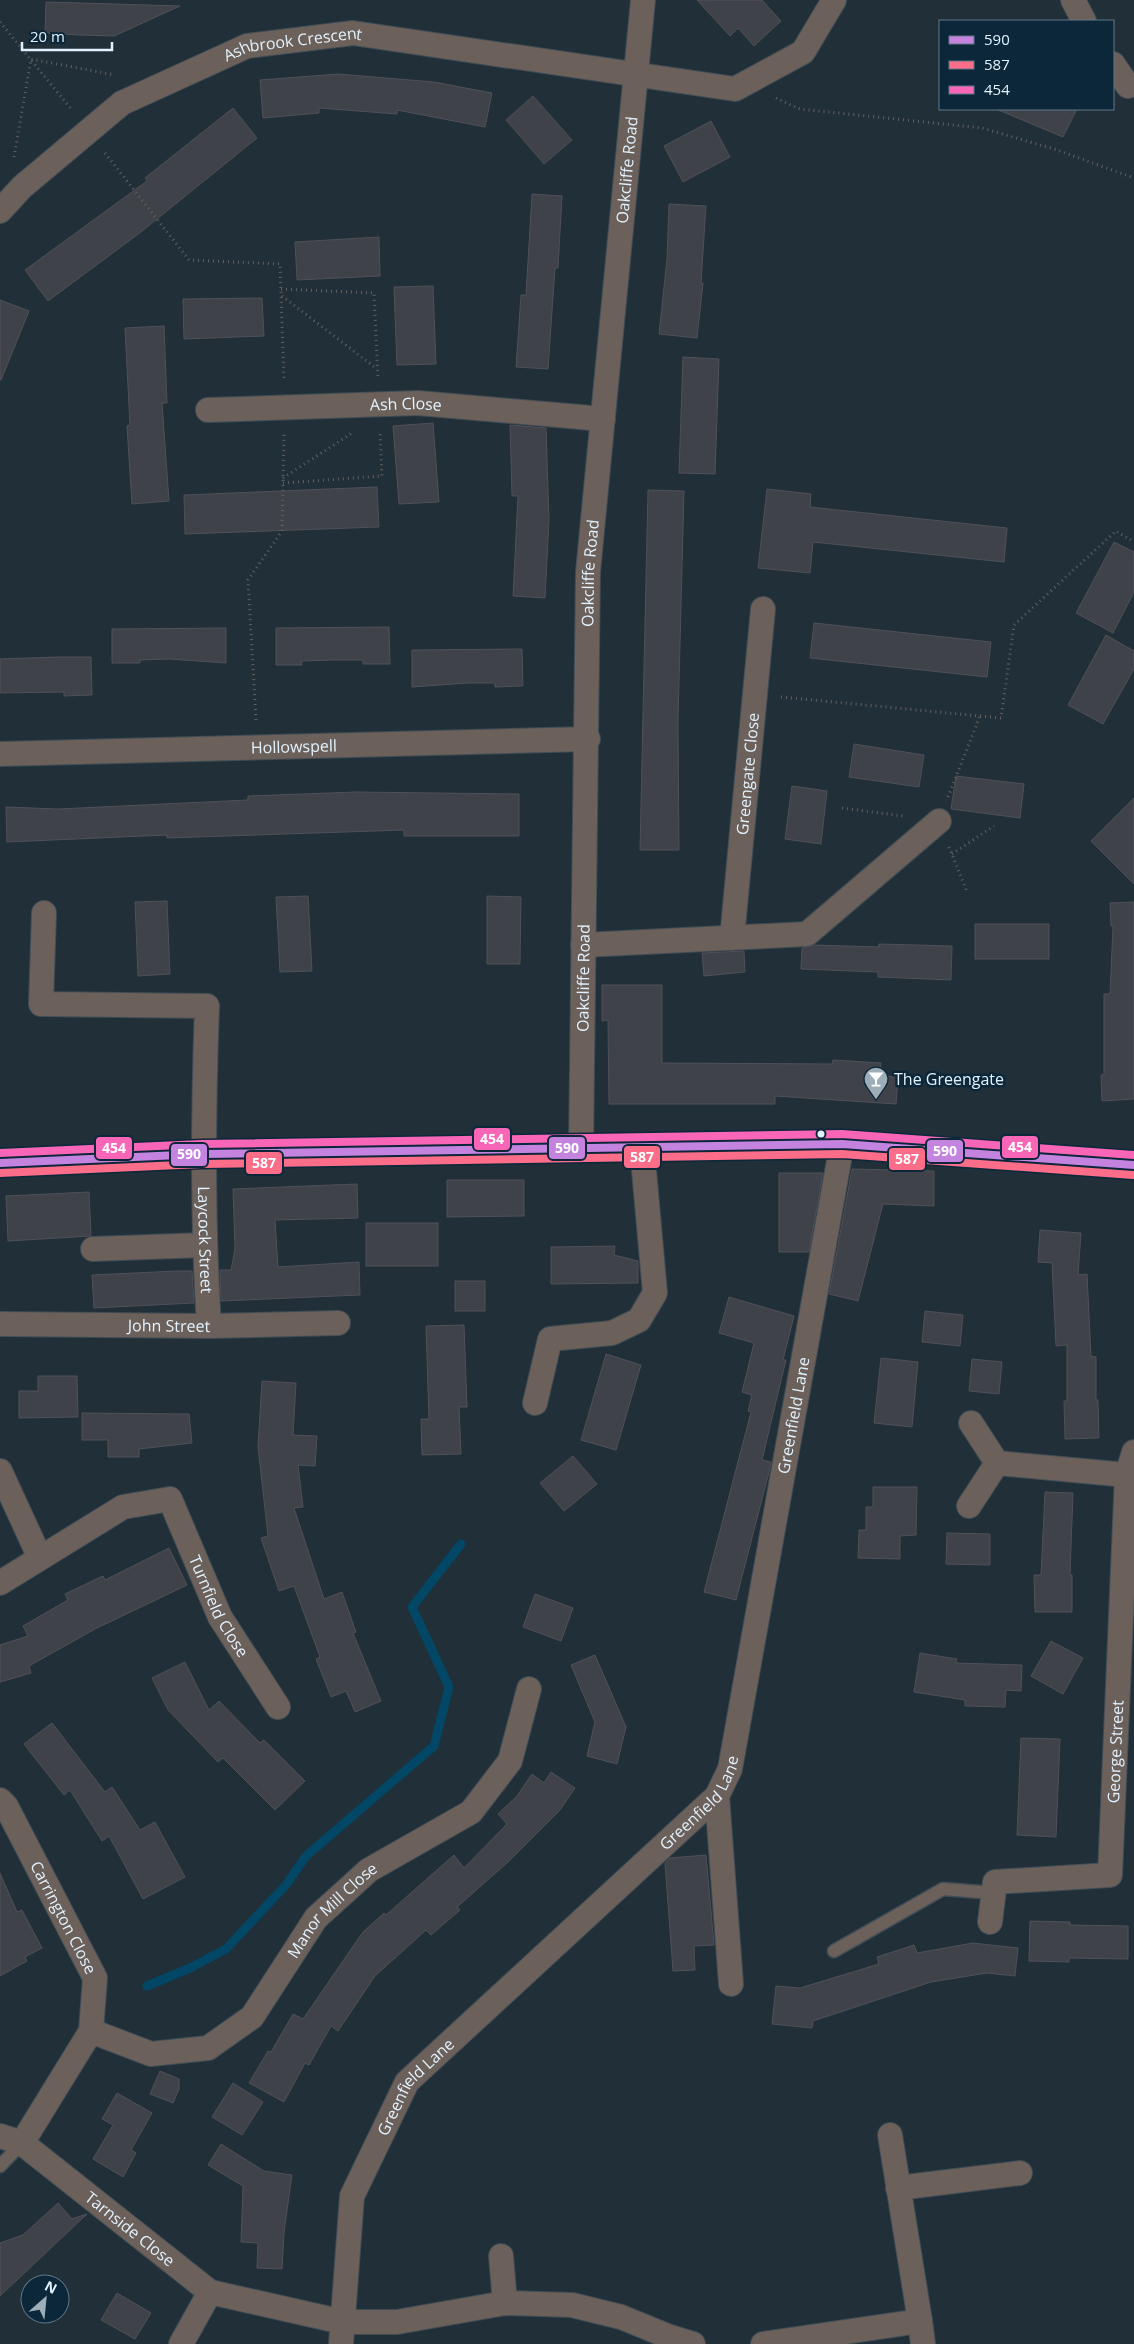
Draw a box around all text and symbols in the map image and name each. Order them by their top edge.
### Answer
scale bar [22,20,112,52]
legend [939,20,1114,110]
street label: Ashbrook Crescent [220,22,364,66]
text: 20 m [30,26,65,46]
text: 590 [984,29,1010,49]
text: 587 [984,54,1010,74]
text: 454 [984,79,1010,99]
street label: Oakcliffe Road [611,115,643,225]
street label: Ash Close [370,392,443,416]
street label: Oakcliffe Road [576,518,604,627]
street label: Greengate Close [731,712,764,836]
street label: Hollowspell [251,734,337,759]
street label: Oakcliffe Road [571,924,595,1032]
bar icon: The Greengate [863,1066,889,1100]
place label: The Greengate [894,1068,1004,1090]
line badge: 454 [473,1127,511,1151]
text: 454 [480,1129,504,1148]
unlabelled marker [816,1129,826,1139]
line badge: 454 [1001,1135,1039,1159]
line badge: 454 [95,1136,133,1160]
line badge: 590 [548,1136,586,1160]
text: 454 [1008,1137,1032,1156]
text: 454 [102,1138,126,1157]
text: 590 [555,1138,579,1157]
line badge: 590 [926,1139,964,1163]
text: 590 [933,1141,957,1160]
line badge: 590 [170,1143,208,1167]
text: 590 [177,1144,201,1163]
line badge: 587 [623,1145,661,1169]
text: 587 [630,1147,654,1166]
line badge: 587 [888,1147,926,1171]
text: 587 [895,1149,919,1168]
line badge: 587 [245,1151,283,1175]
text: 587 [252,1153,276,1172]
street label: Laycock Street [193,1186,218,1294]
street label: John Street [126,1314,211,1337]
street label: Greenfield Lane [772,1355,815,1476]
street label: Turnfield Close [184,1552,254,1661]
street label: George Street [1102,1699,1128,1804]
street label: Greenfield Lane [654,1754,743,1855]
street label: Carrington Close [25,1857,102,1978]
street label: Manor Mill Close [282,1857,381,1962]
street label: Greenfield Lane [372,2033,459,2139]
street label: Tarnside Close [81,2186,180,2271]
north arrow [20,2274,70,2324]
text: N [42,2276,61,2298]

